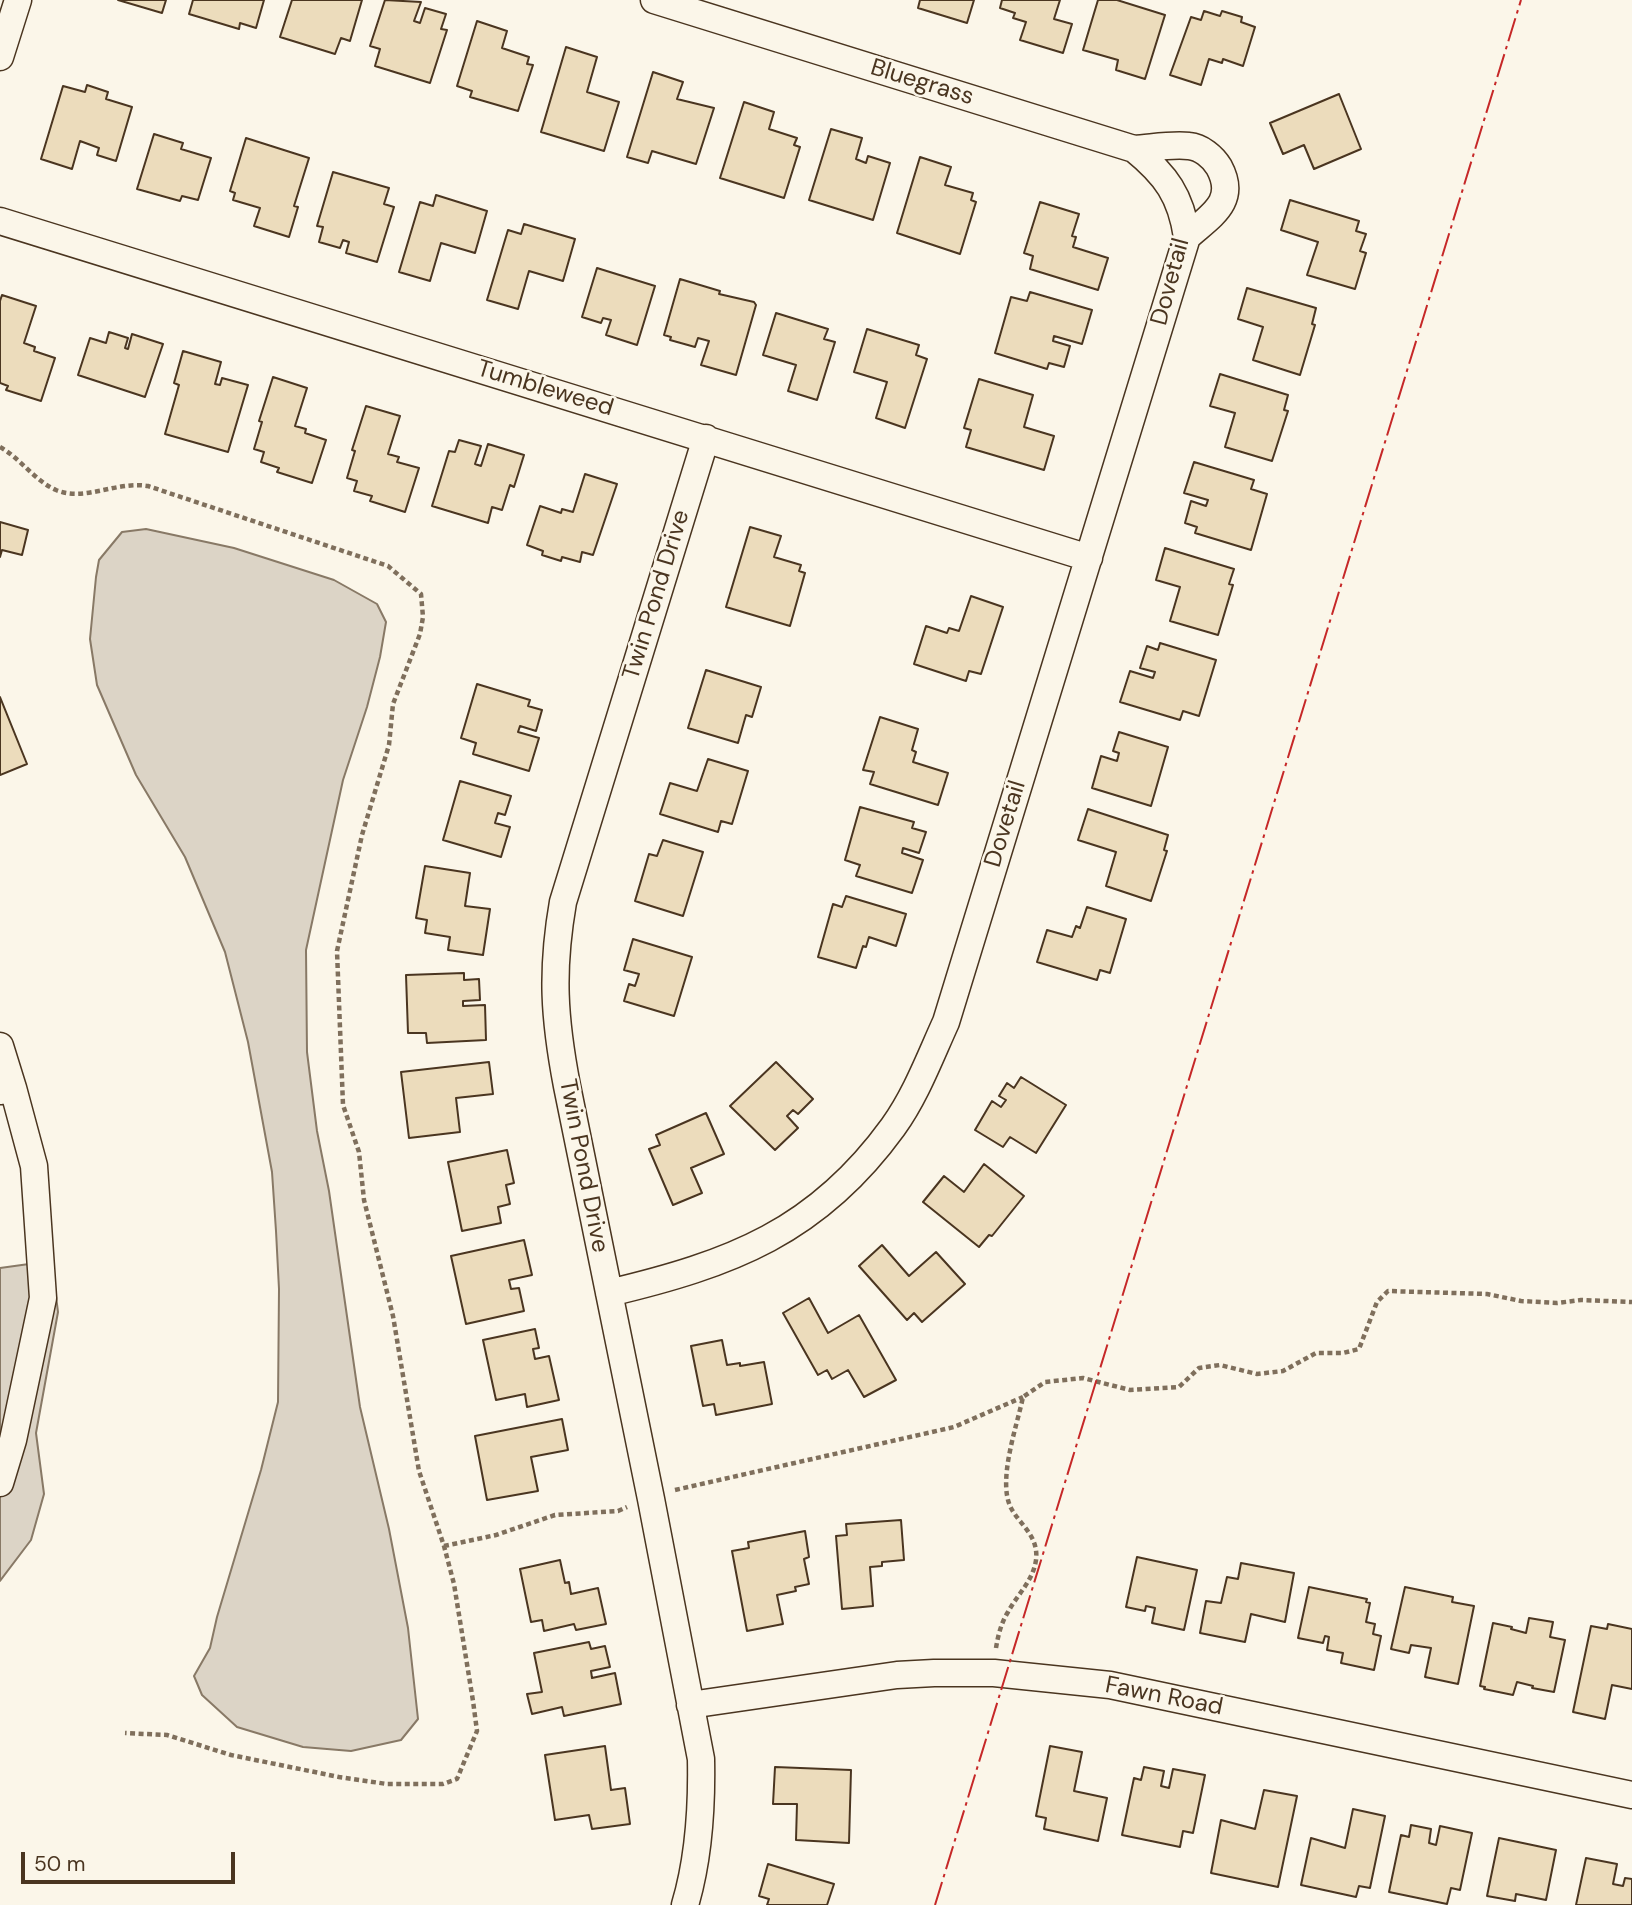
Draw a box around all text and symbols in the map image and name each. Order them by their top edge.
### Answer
street label: Bluegrass [867,54,977,112]
street label: Dovetail [1146,235,1196,329]
street label: Tumbleweed [473,355,617,423]
street label: Twin Pond Drive [618,507,696,683]
street label: Dovetail [979,777,1033,871]
street label: Twin Pond Drive [552,1077,614,1255]
street label: Fawn Road [1103,1671,1225,1723]
scale bar [24,1839,238,1883]
text: 50 m [34,1850,85,1878]

